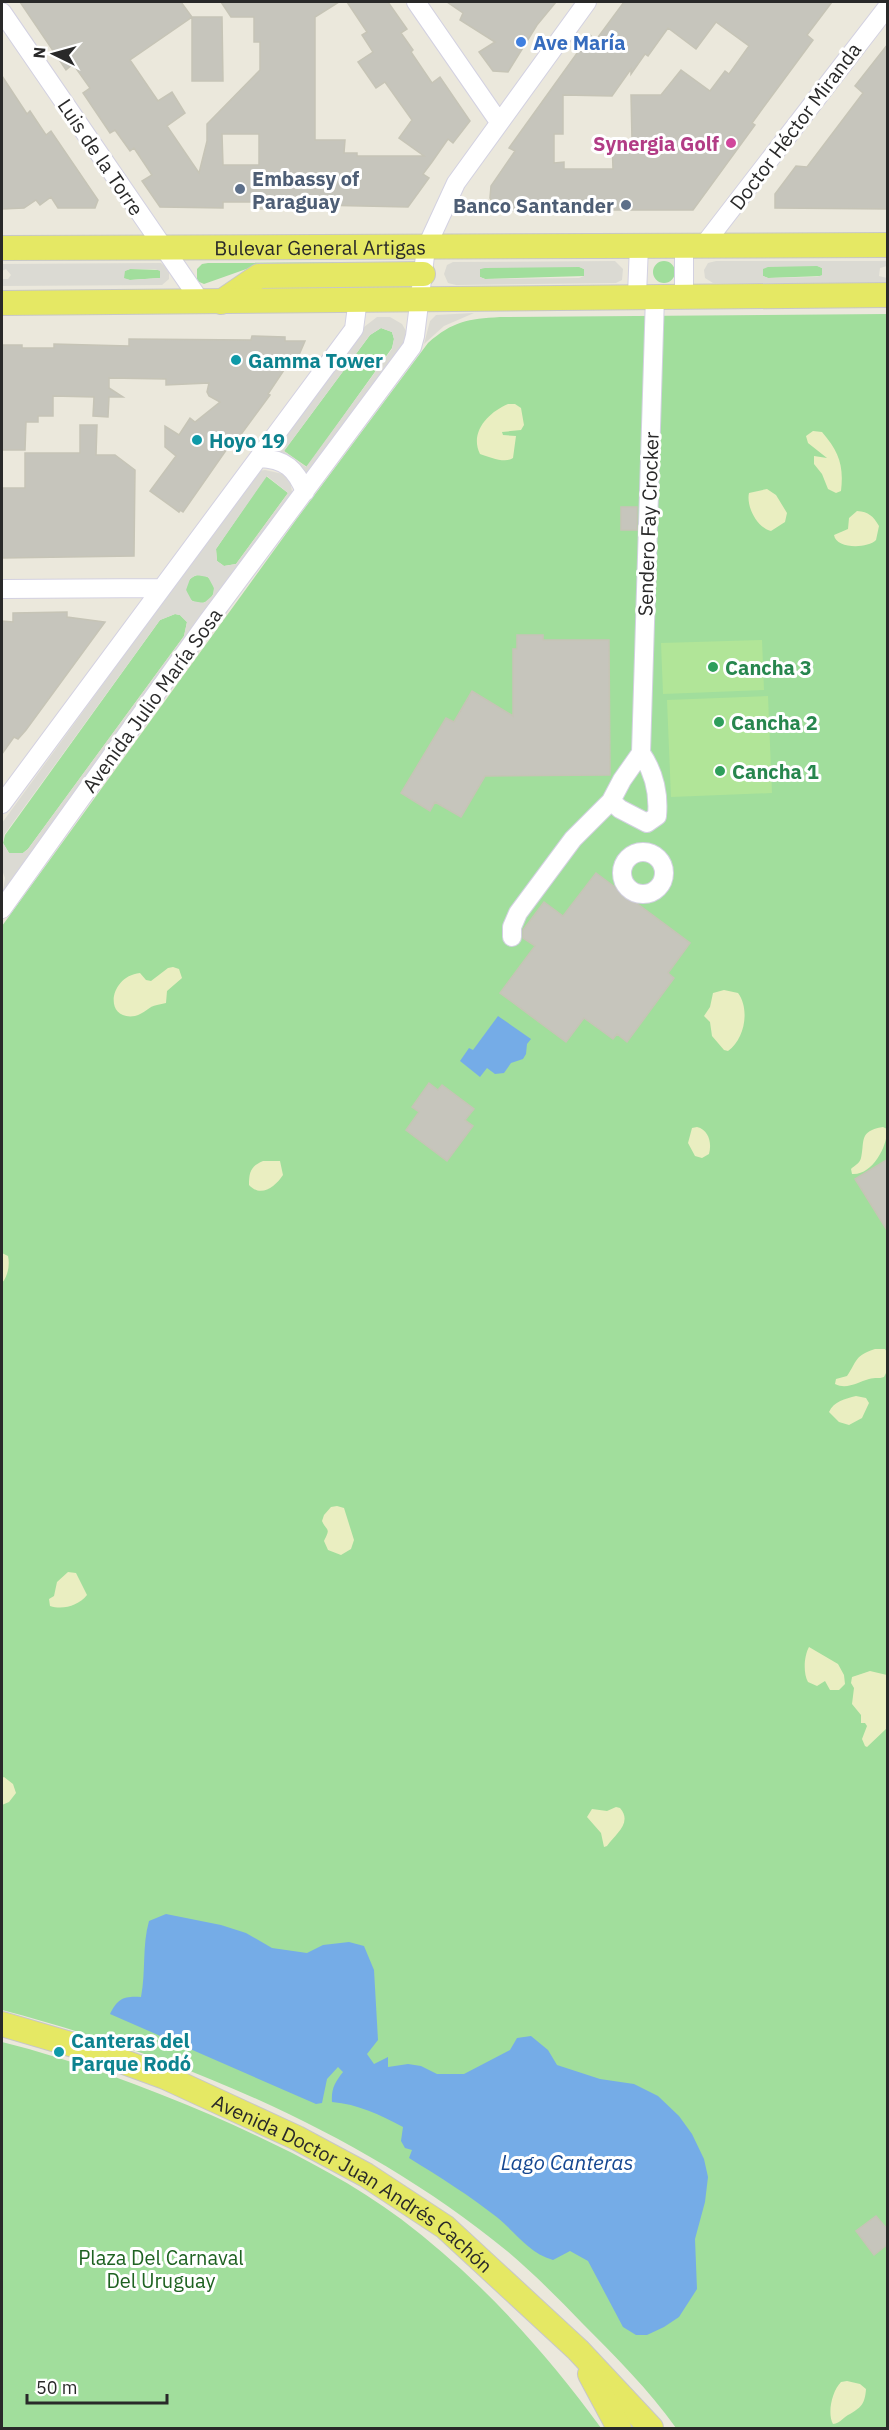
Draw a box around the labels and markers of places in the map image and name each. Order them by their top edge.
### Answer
place label: Ave María [533,29,626,56]
marker: Ave María [514,35,528,49]
place label: Synergia Golf [593,130,719,157]
marker: Synergia Golf [724,136,738,150]
place label: Embassy of Paraguay [252,165,359,215]
marker: Embassy of Paraguay [233,182,247,196]
place label: Banco Santander [453,192,614,219]
marker: Banco Santander [619,198,633,212]
place label: Gamma Tower [248,347,383,374]
marker: Gamma Tower [229,353,243,367]
place label: Hoyo 19 [209,427,285,454]
marker: Hoyo 19 [190,433,204,447]
place label: Cancha 3 [725,654,812,681]
marker: Cancha 3 [706,660,720,674]
place label: Cancha 2 [731,709,818,736]
marker: Cancha 2 [712,715,726,729]
place label: Cancha 1 [732,758,819,785]
marker: Cancha 1 [713,764,727,778]
place label: Canteras del Parque Rodó [71,2027,191,2077]
marker: Canteras del Parque Rodó [52,2045,66,2059]

